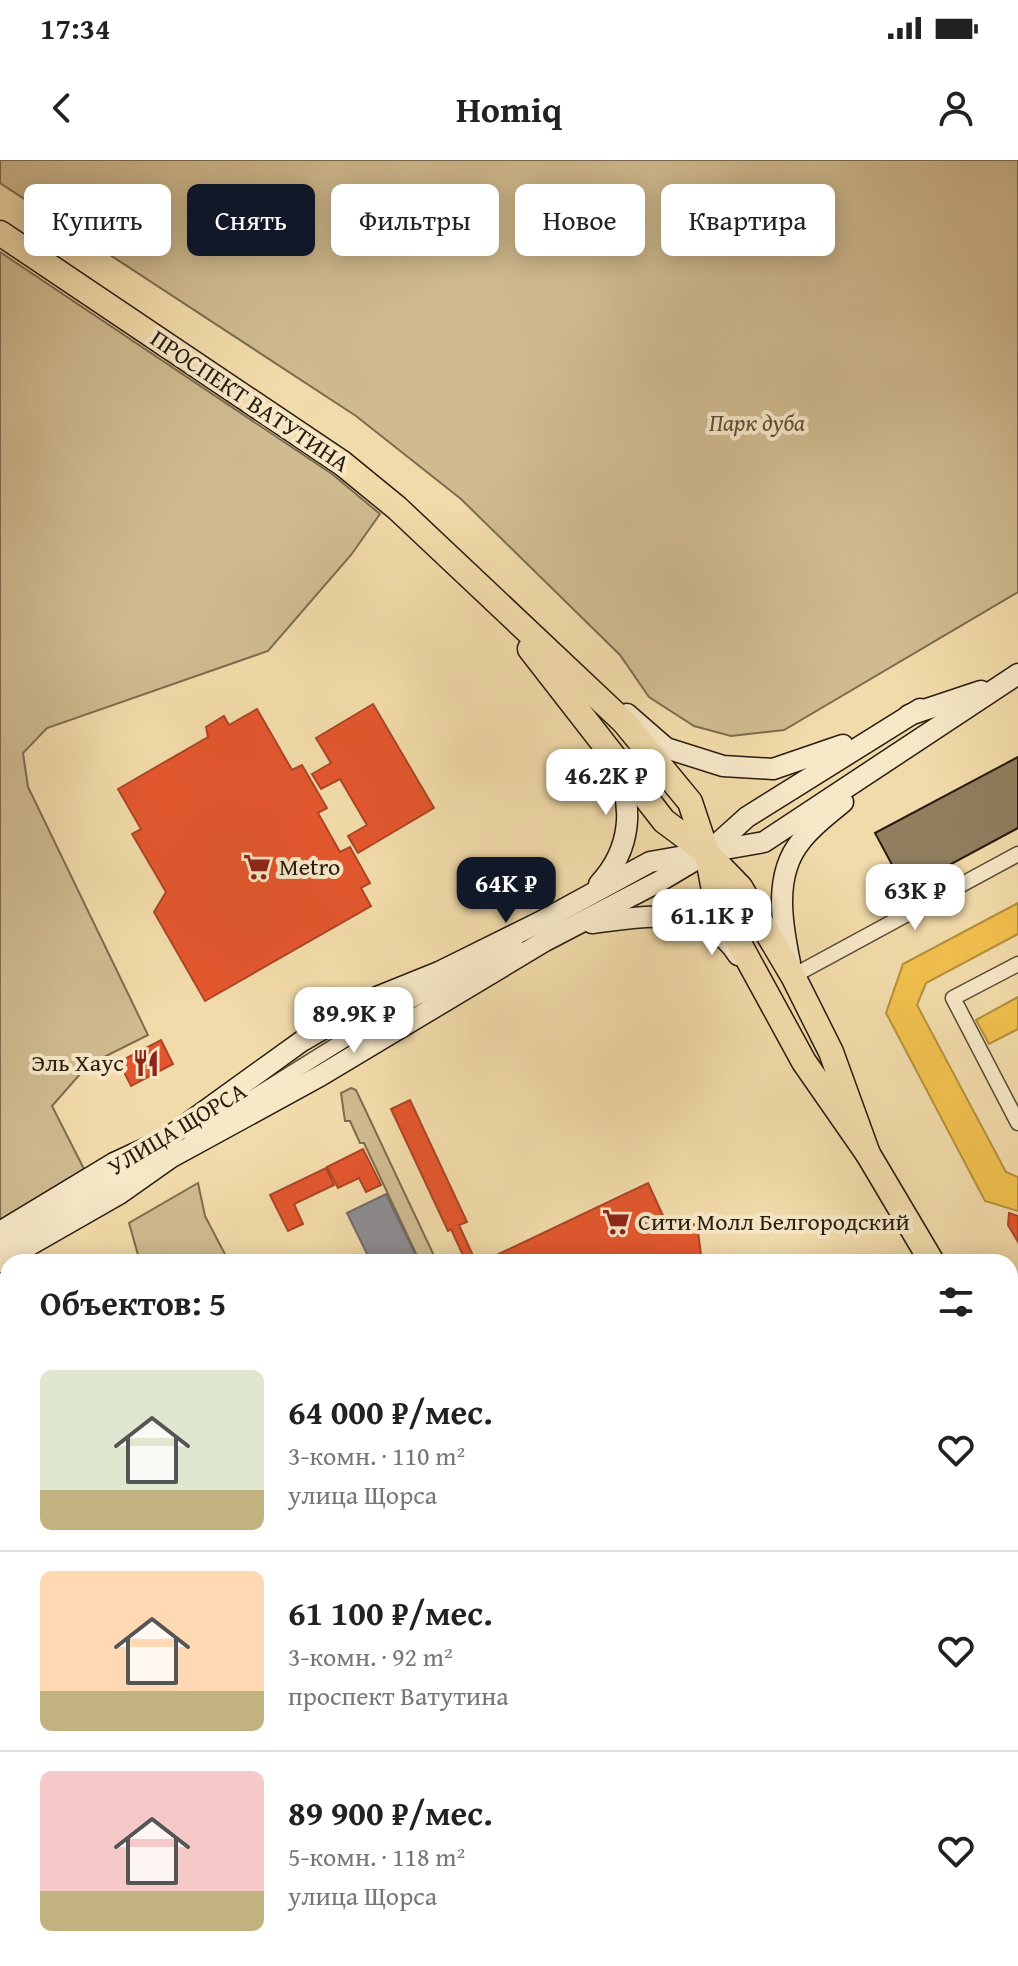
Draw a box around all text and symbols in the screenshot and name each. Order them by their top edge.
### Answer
text: 17:34 [40,6,111,50]
text: Homiq [456,82,562,135]
icon: back [40,86,84,130]
icon: person [934,86,978,130]
chip: Купить [24,184,171,256]
chip: Снять [187,184,315,256]
chip: Фильтры [331,184,499,256]
chip: Новое [515,184,645,256]
chip: Квартира [661,184,835,256]
street label: ПРОСПЕКТ ВАТУТИНА [144,321,357,481]
park label: Парк дуба [709,405,805,440]
pin: 46.2K ₽ [532,749,680,817]
text: 46.2K ₽ [564,755,648,794]
place label: Metro [279,849,340,884]
supermarket icon: Metro [242,852,272,882]
pin: 64K ₽ [450,857,562,925]
text: 64K ₽ [475,863,537,902]
pin: 63K ₽ [859,864,971,932]
text: 63K ₽ [884,870,946,909]
pin: 61.1K ₽ [638,889,786,957]
text: 61.1K ₽ [670,895,754,934]
pin: 89.9K ₽ [280,987,428,1055]
text: 89.9K ₽ [312,993,396,1032]
place label: Эль Хаус [31,1045,124,1080]
restaurant icon: Эль Хаус [131,1048,161,1078]
street label: УЛИЦА ЩОРСА [101,1073,253,1184]
place label: Сити Молл Белгородский [638,1204,910,1239]
supermarket icon: Сити Молл Белгородский [601,1207,631,1237]
text: Объектов: 5 [40,1278,226,1327]
icon: filters [934,1280,978,1324]
text: 64 000 ₽/мес. [288,1387,493,1436]
icon: home [104,1402,200,1498]
icon: heart [934,1428,978,1472]
text: 3-комн. · 110 m² [288,1436,465,1475]
text: улица Щорса [288,1475,437,1514]
text: 61 100 ₽/мес. [288,1588,493,1637]
icon: home [104,1603,200,1699]
icon: heart [934,1629,978,1673]
text: 3-комн. · 92 m² [288,1637,453,1676]
text: проспект Ватутина [288,1676,509,1715]
text: 89 900 ₽/мес. [288,1788,493,1837]
icon: home [104,1803,200,1899]
icon: heart [934,1829,978,1873]
text: 5-комн. · 118 m² [288,1837,465,1876]
text: улица Щорса [288,1876,437,1915]

